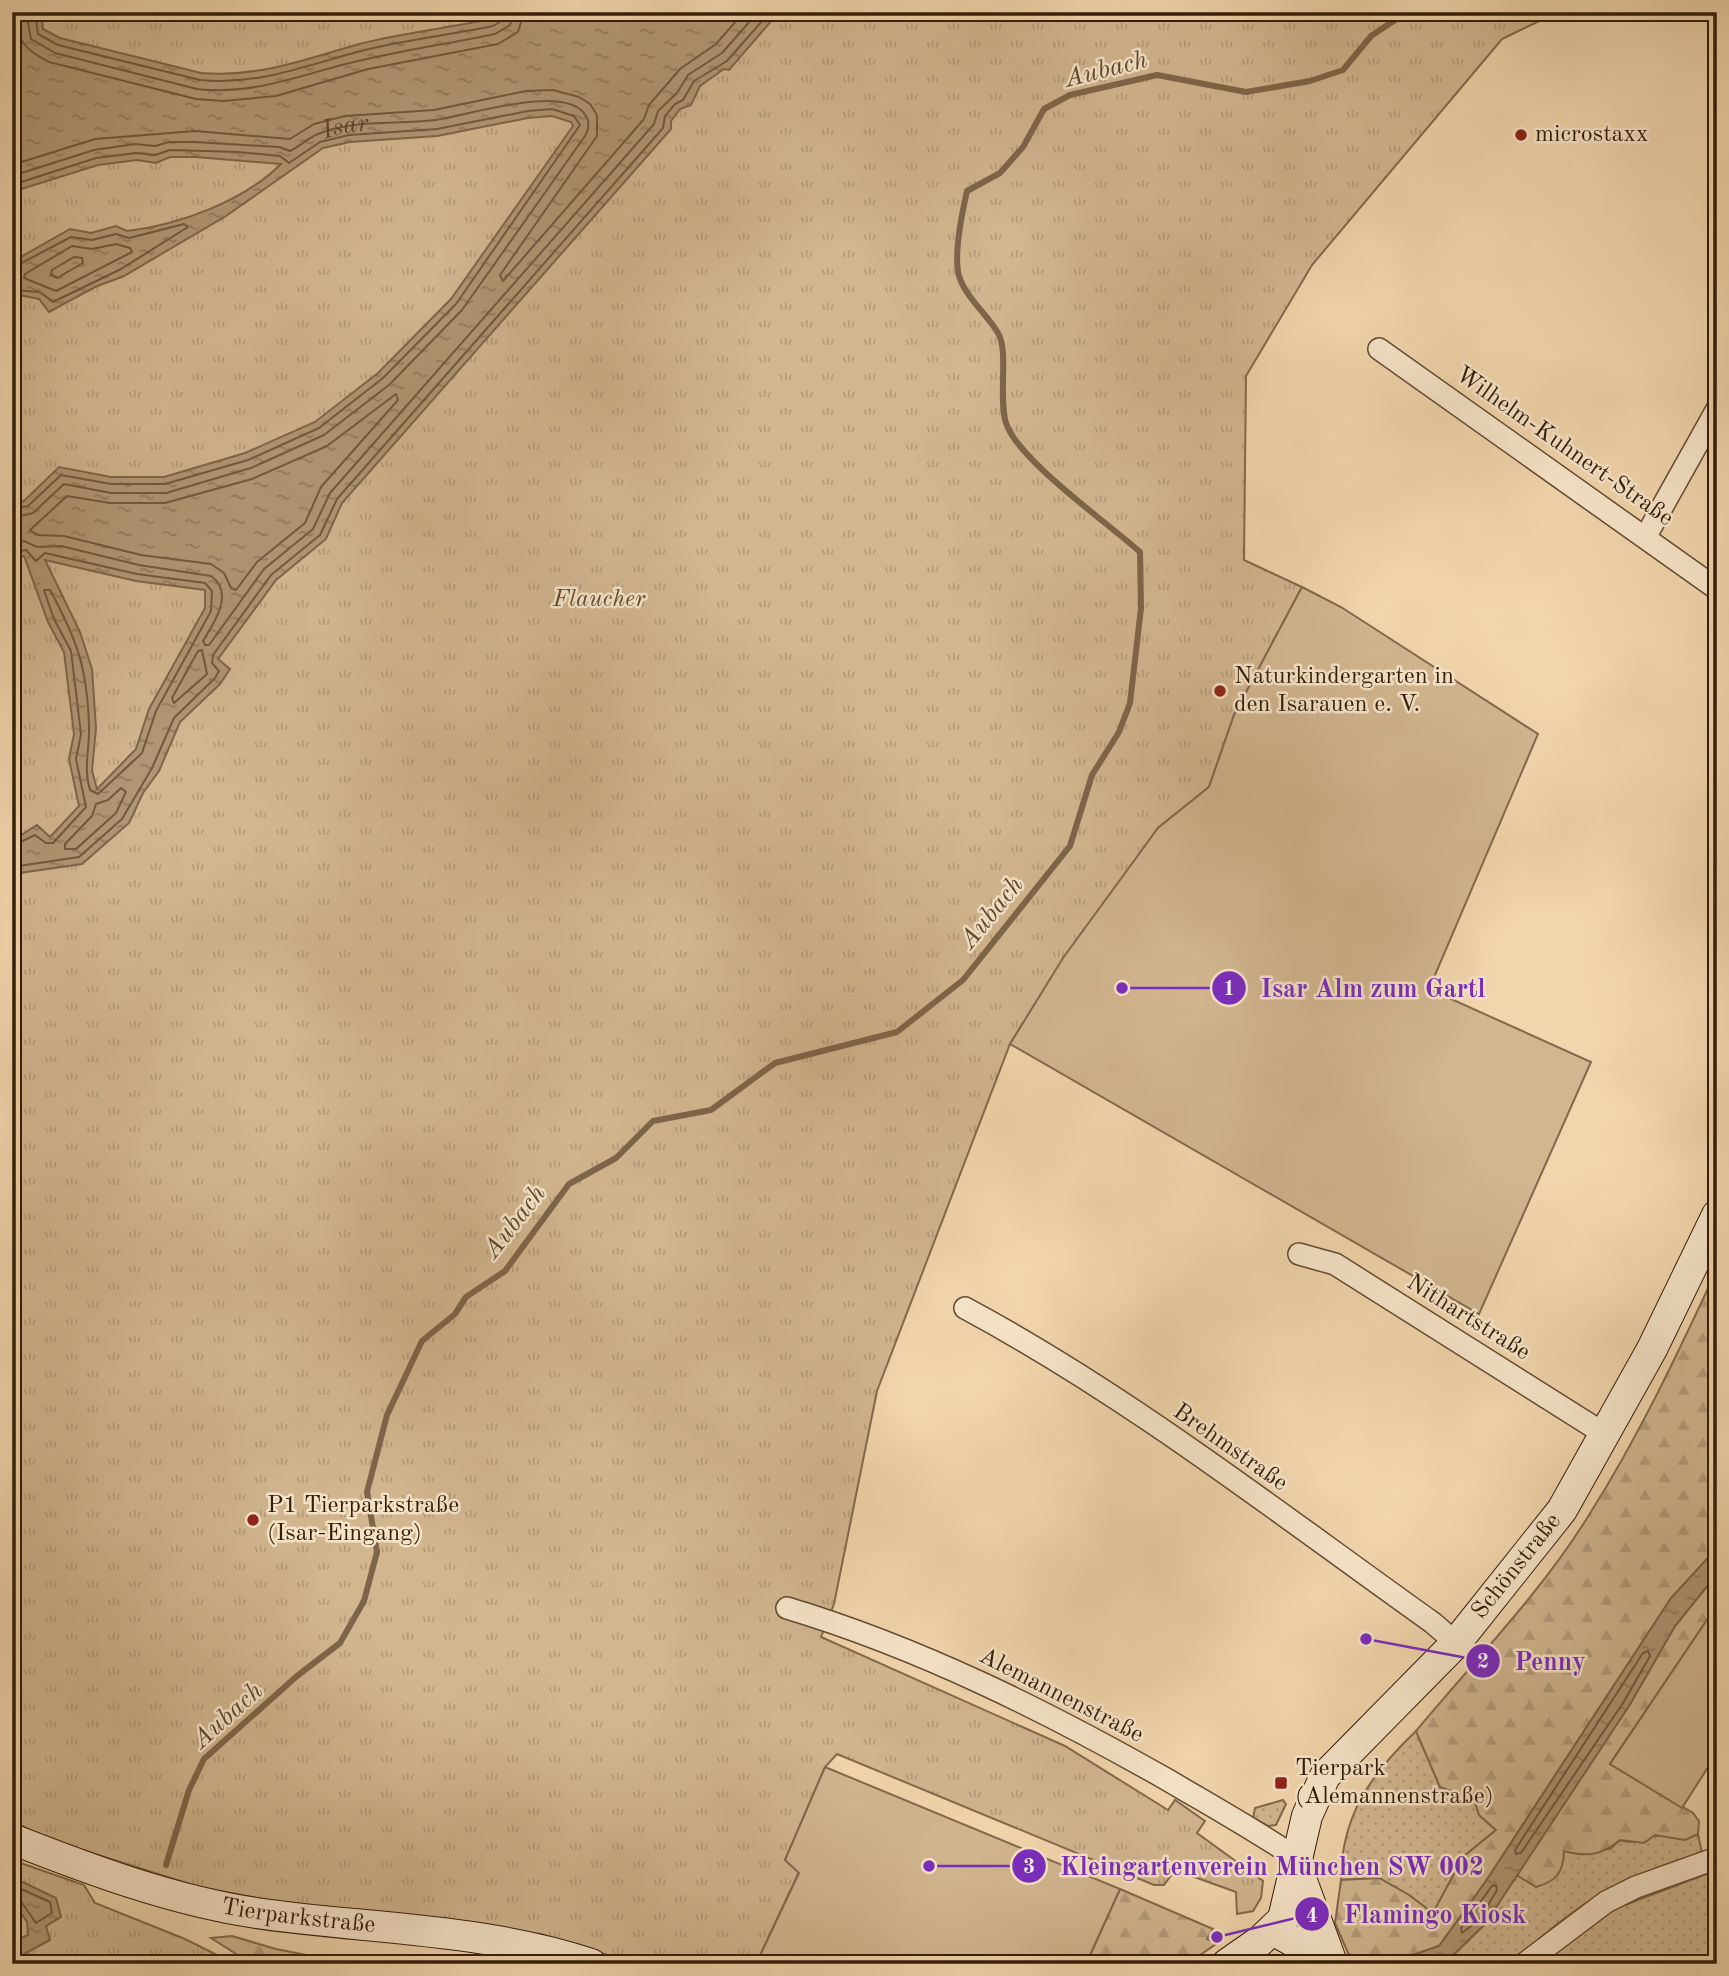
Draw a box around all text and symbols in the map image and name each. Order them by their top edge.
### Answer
water label: Aubach [1060,47,1150,93]
water label: Isar [318,111,370,145]
place label: microstaxx [1535,123,1648,147]
marker: microstaxx [1513,127,1529,143]
street label: Wilhelm-Kuhnert-Straße [1451,363,1677,531]
park label: Flaucher [552,588,646,612]
place label: Naturkindergarten in den Isarauen e. V. [1234,665,1454,717]
marker: Naturkindergarten in den Isarauen e. V. [1212,683,1228,699]
water label: Aubach [954,872,1029,956]
callout: Isar Alm zum Gartl [1212,964,1500,1012]
text: Isar Alm zum Gartl [1260,977,1486,1003]
text: 1 [1223,979,1235,1000]
water label: Aubach [477,1181,551,1265]
street label: Nithartstraße [1402,1271,1534,1365]
street label: Brehmstraße [1168,1400,1292,1496]
place label: P1 Tierparkstraße (Isar-Eingang) [267,1494,459,1546]
street label: Schönstraße [1468,1509,1566,1624]
marker: P1 Tierparkstraße (Isar-Eingang) [245,1512,261,1528]
callout: Penny [1465,1637,1600,1684]
street label: Alemannenstraße [975,1644,1147,1748]
text: Penny [1514,1650,1586,1676]
text: 2 [1477,1652,1489,1673]
water label: Aubach [186,1678,268,1755]
place label: Tierpark (Alemannenstraße) [1295,1757,1494,1809]
marker: Tierpark (Alemannenstraße) [1273,1775,1289,1791]
callout: Kleingartenverein München SW 002 [1011,1842,1498,1889]
text: Kleingartenverein München SW 002 [1060,1855,1484,1881]
text: 3 [1023,1857,1035,1878]
callout: Flamingo Kiosk [1294,1891,1540,1938]
street label: Tierparkstraße [219,1895,377,1938]
text: Flamingo Kiosk [1344,1903,1527,1929]
text: 4 [1306,1906,1318,1927]

